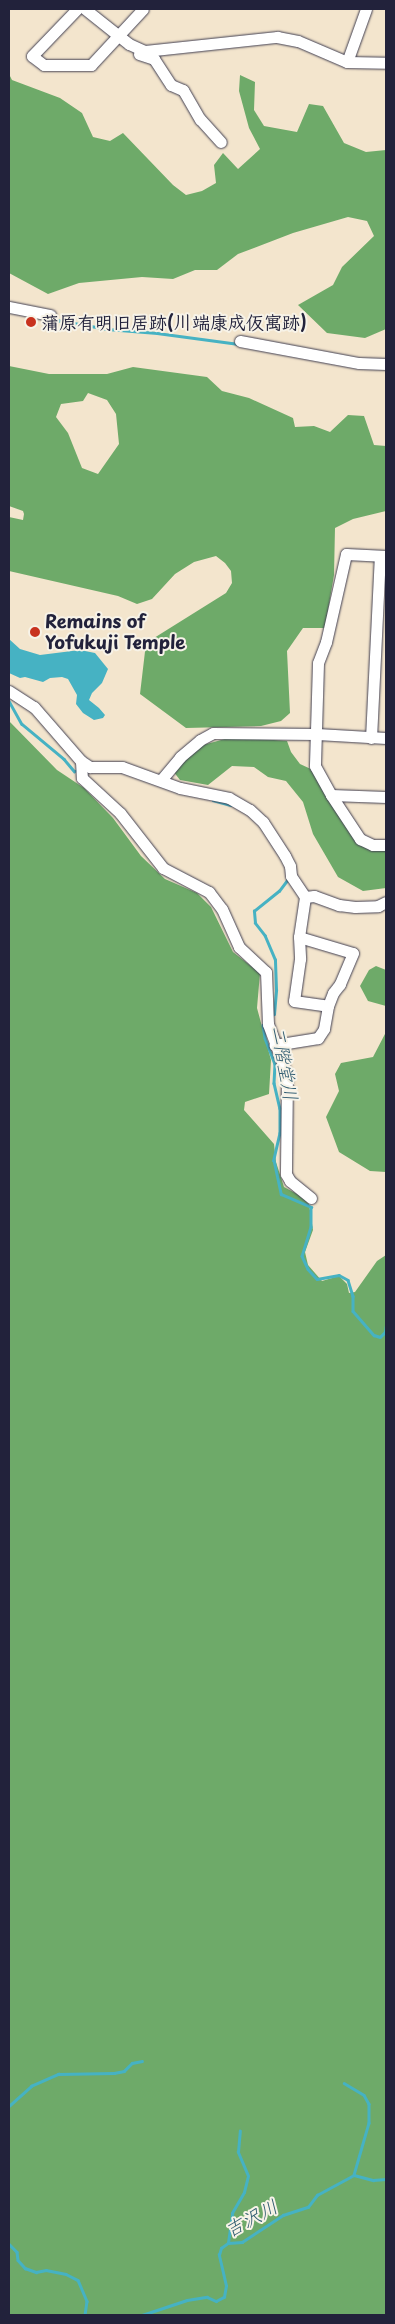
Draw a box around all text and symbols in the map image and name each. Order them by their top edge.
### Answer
place label: 蒲原有明旧居跡(川端康成仮寓跡) [41,311,307,333]
marker: 蒲原有明旧居跡(川端康成仮寓跡) [25,316,37,328]
place label: Remains of Yofukuji Temple [45,611,186,654]
marker: Remains of Yofukuji Temple [29,626,41,638]
water label: 二階堂川 [267,1024,303,1102]
water label: 吉沢川 [220,2195,282,2241]

